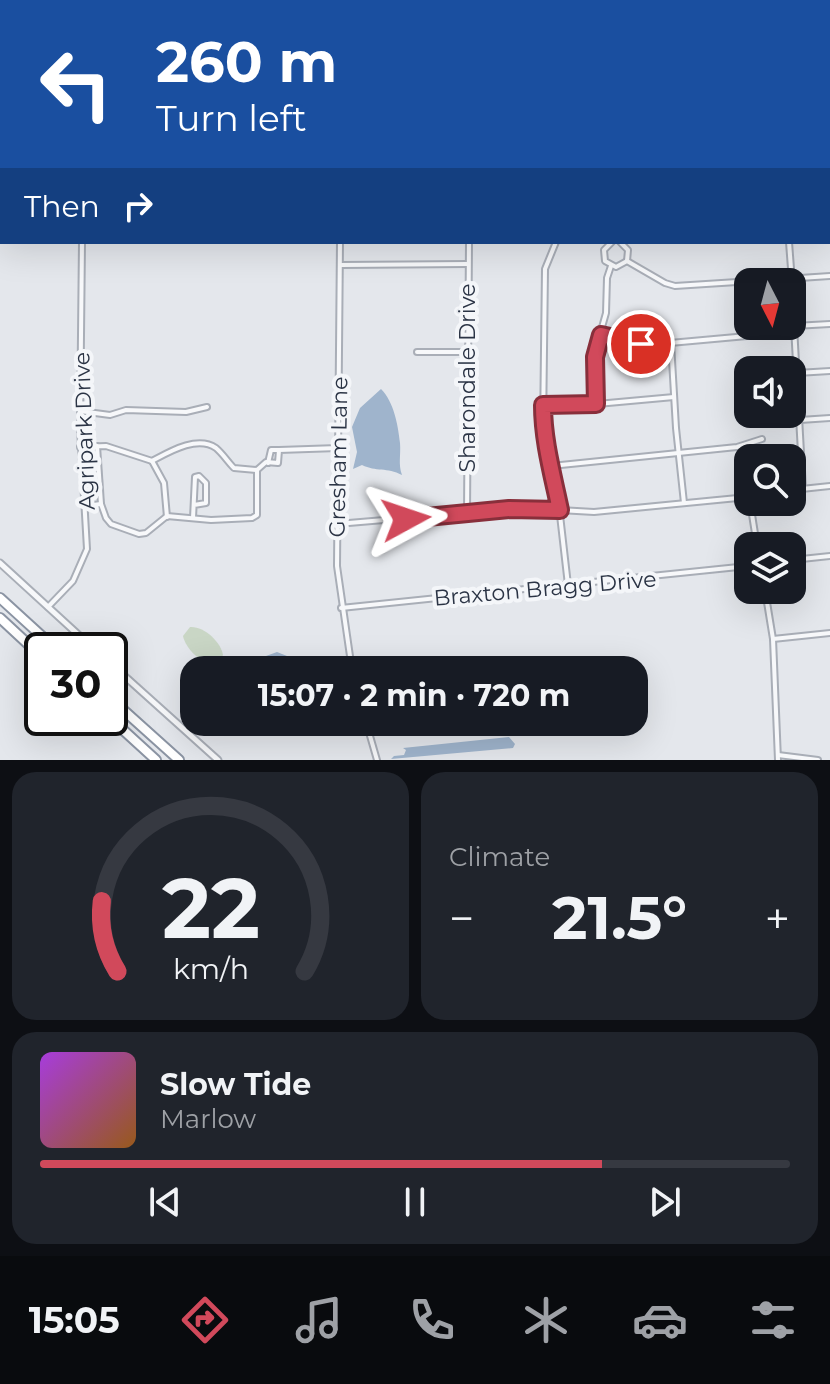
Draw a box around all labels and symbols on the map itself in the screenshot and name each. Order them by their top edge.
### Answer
north arrow [734,268,806,340]
street label: Sharondale Drive [454,283,481,473]
pin [607,310,675,378]
street label: Agripark Drive [68,351,101,511]
street label: Gresham Lane [324,376,353,538]
position arrow [364,477,448,561]
street label: Braxton Bragg Drive [433,565,657,612]
speed limit sign: 30 [24,632,128,736]

